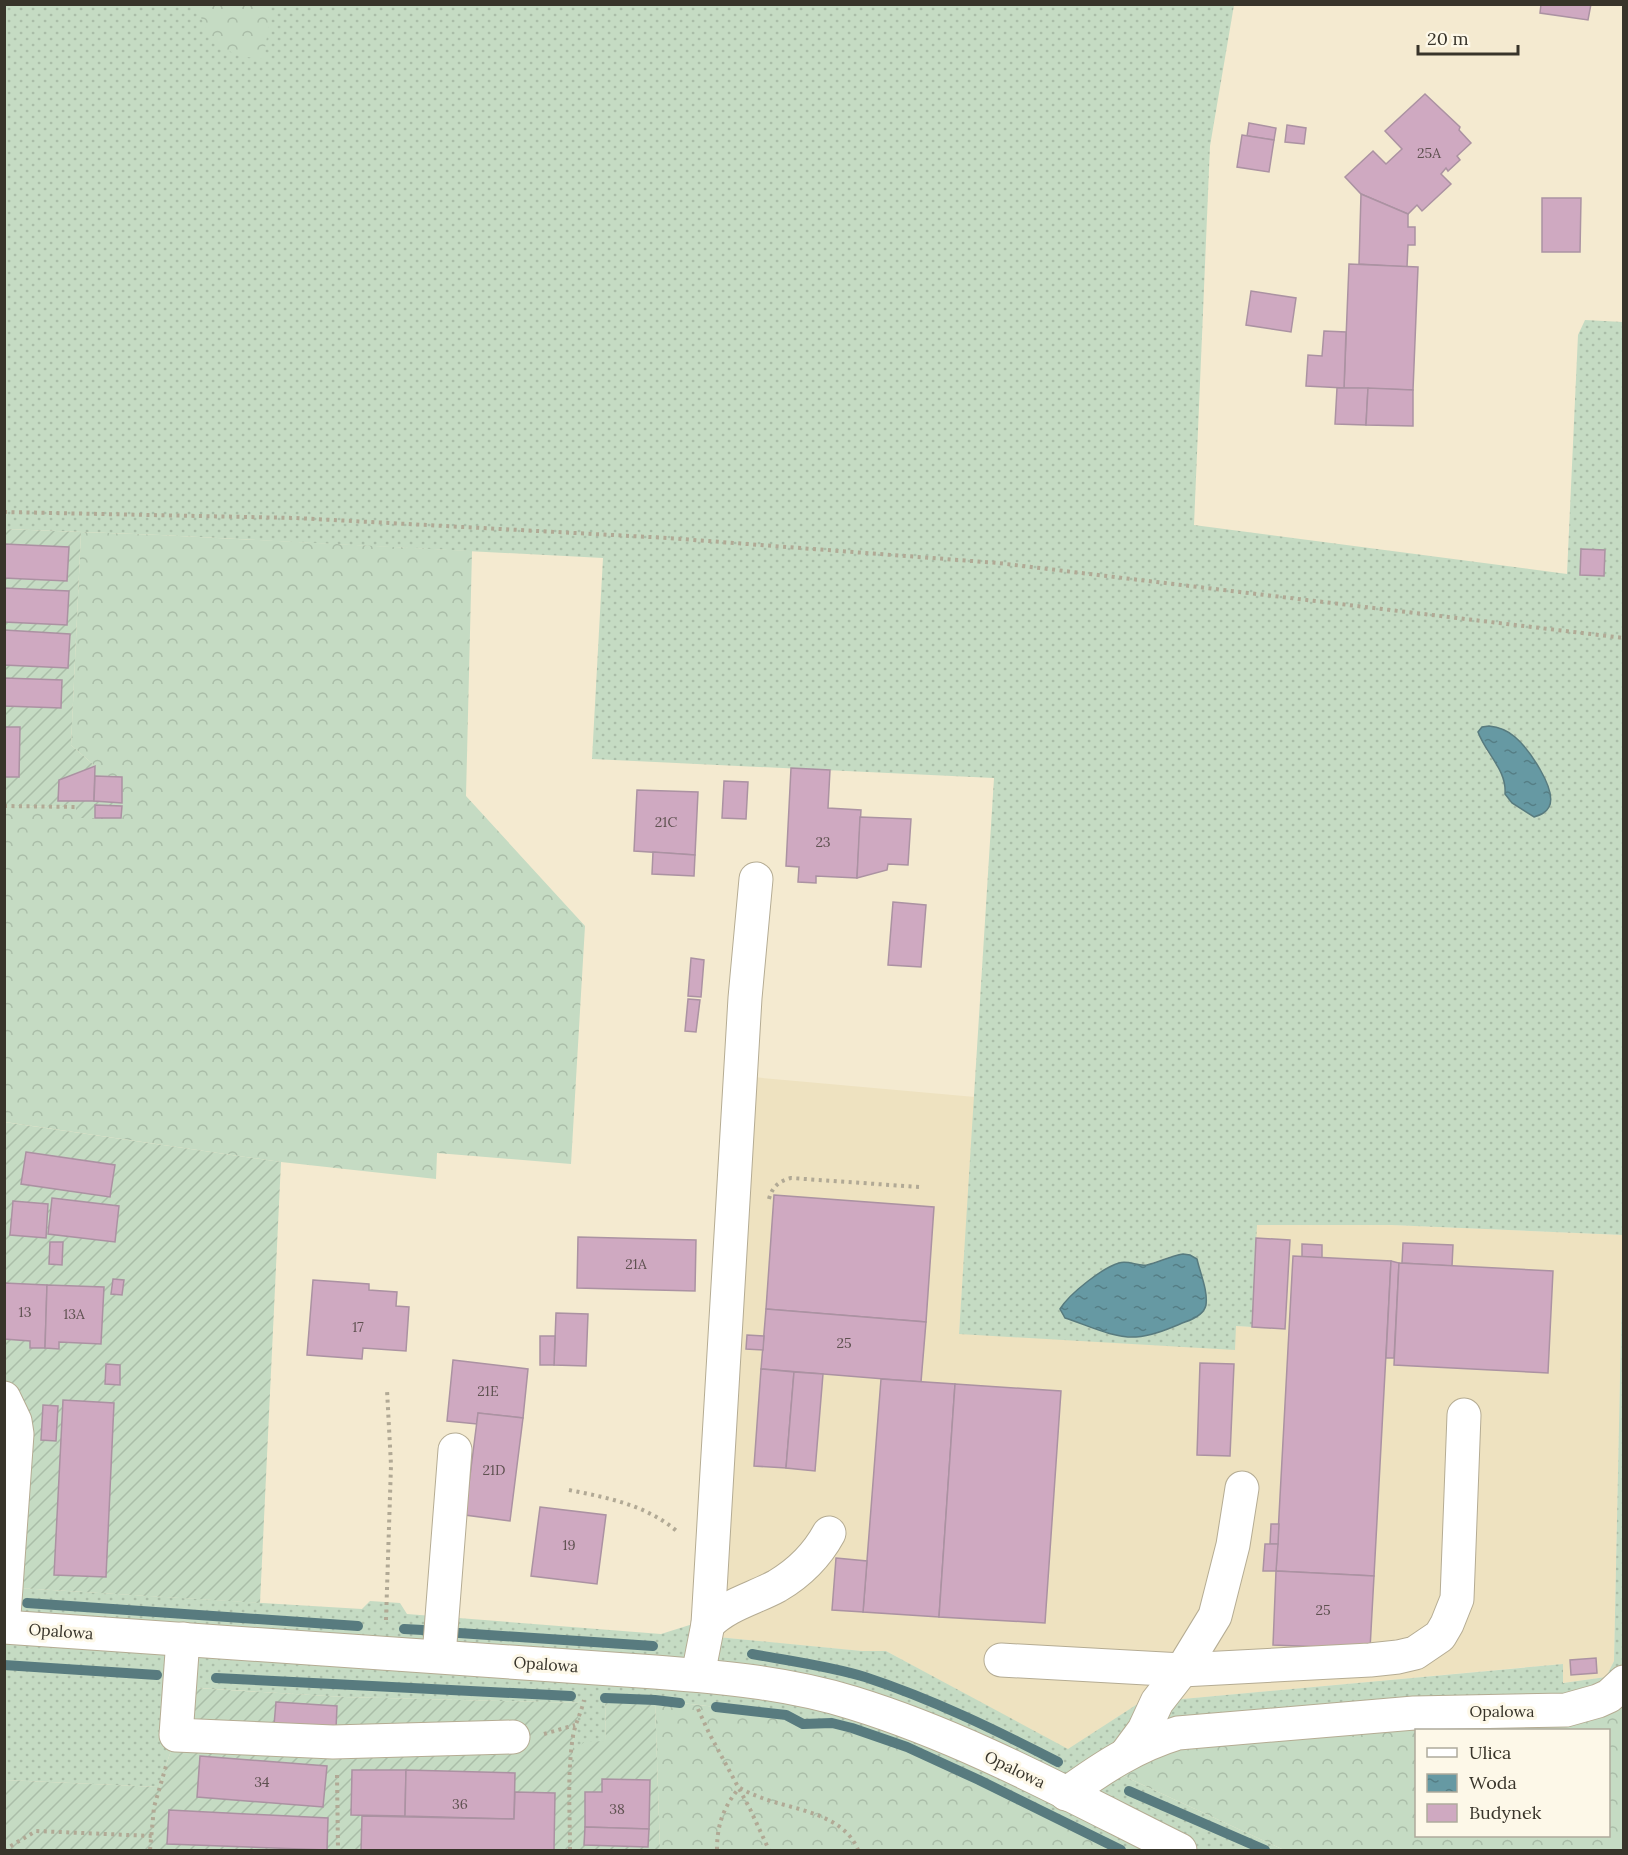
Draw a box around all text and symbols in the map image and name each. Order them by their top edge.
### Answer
scale bar [1418,18,1518,56]
text: 20 m [1427,27,1469,50]
house number: 25A [1417,144,1441,162]
house number: 21C [655,813,677,831]
house number: 23 [815,833,831,851]
house number: 21A [625,1255,647,1273]
house number: 13 [19,1303,32,1321]
house number: 13A [63,1305,85,1323]
house number: 17 [352,1318,364,1336]
house number: 25 [836,1334,852,1352]
house number: 21E [477,1382,499,1400]
house number: 21D [482,1461,506,1479]
house number: 19 [562,1536,576,1554]
house number: 25 [1315,1601,1331,1619]
street label: Opalowa [28,1619,94,1643]
street label: Opalowa [513,1652,579,1676]
street label: Opalowa [1470,1701,1534,1721]
legend [1415,1729,1610,1837]
text: Ulica [1469,1741,1511,1764]
street label: Opalowa [981,1746,1049,1792]
text: Woda [1469,1771,1517,1794]
house number: 34 [254,1773,270,1791]
house number: 36 [452,1795,468,1813]
house number: 38 [609,1800,625,1818]
text: Budynek [1469,1801,1542,1824]

